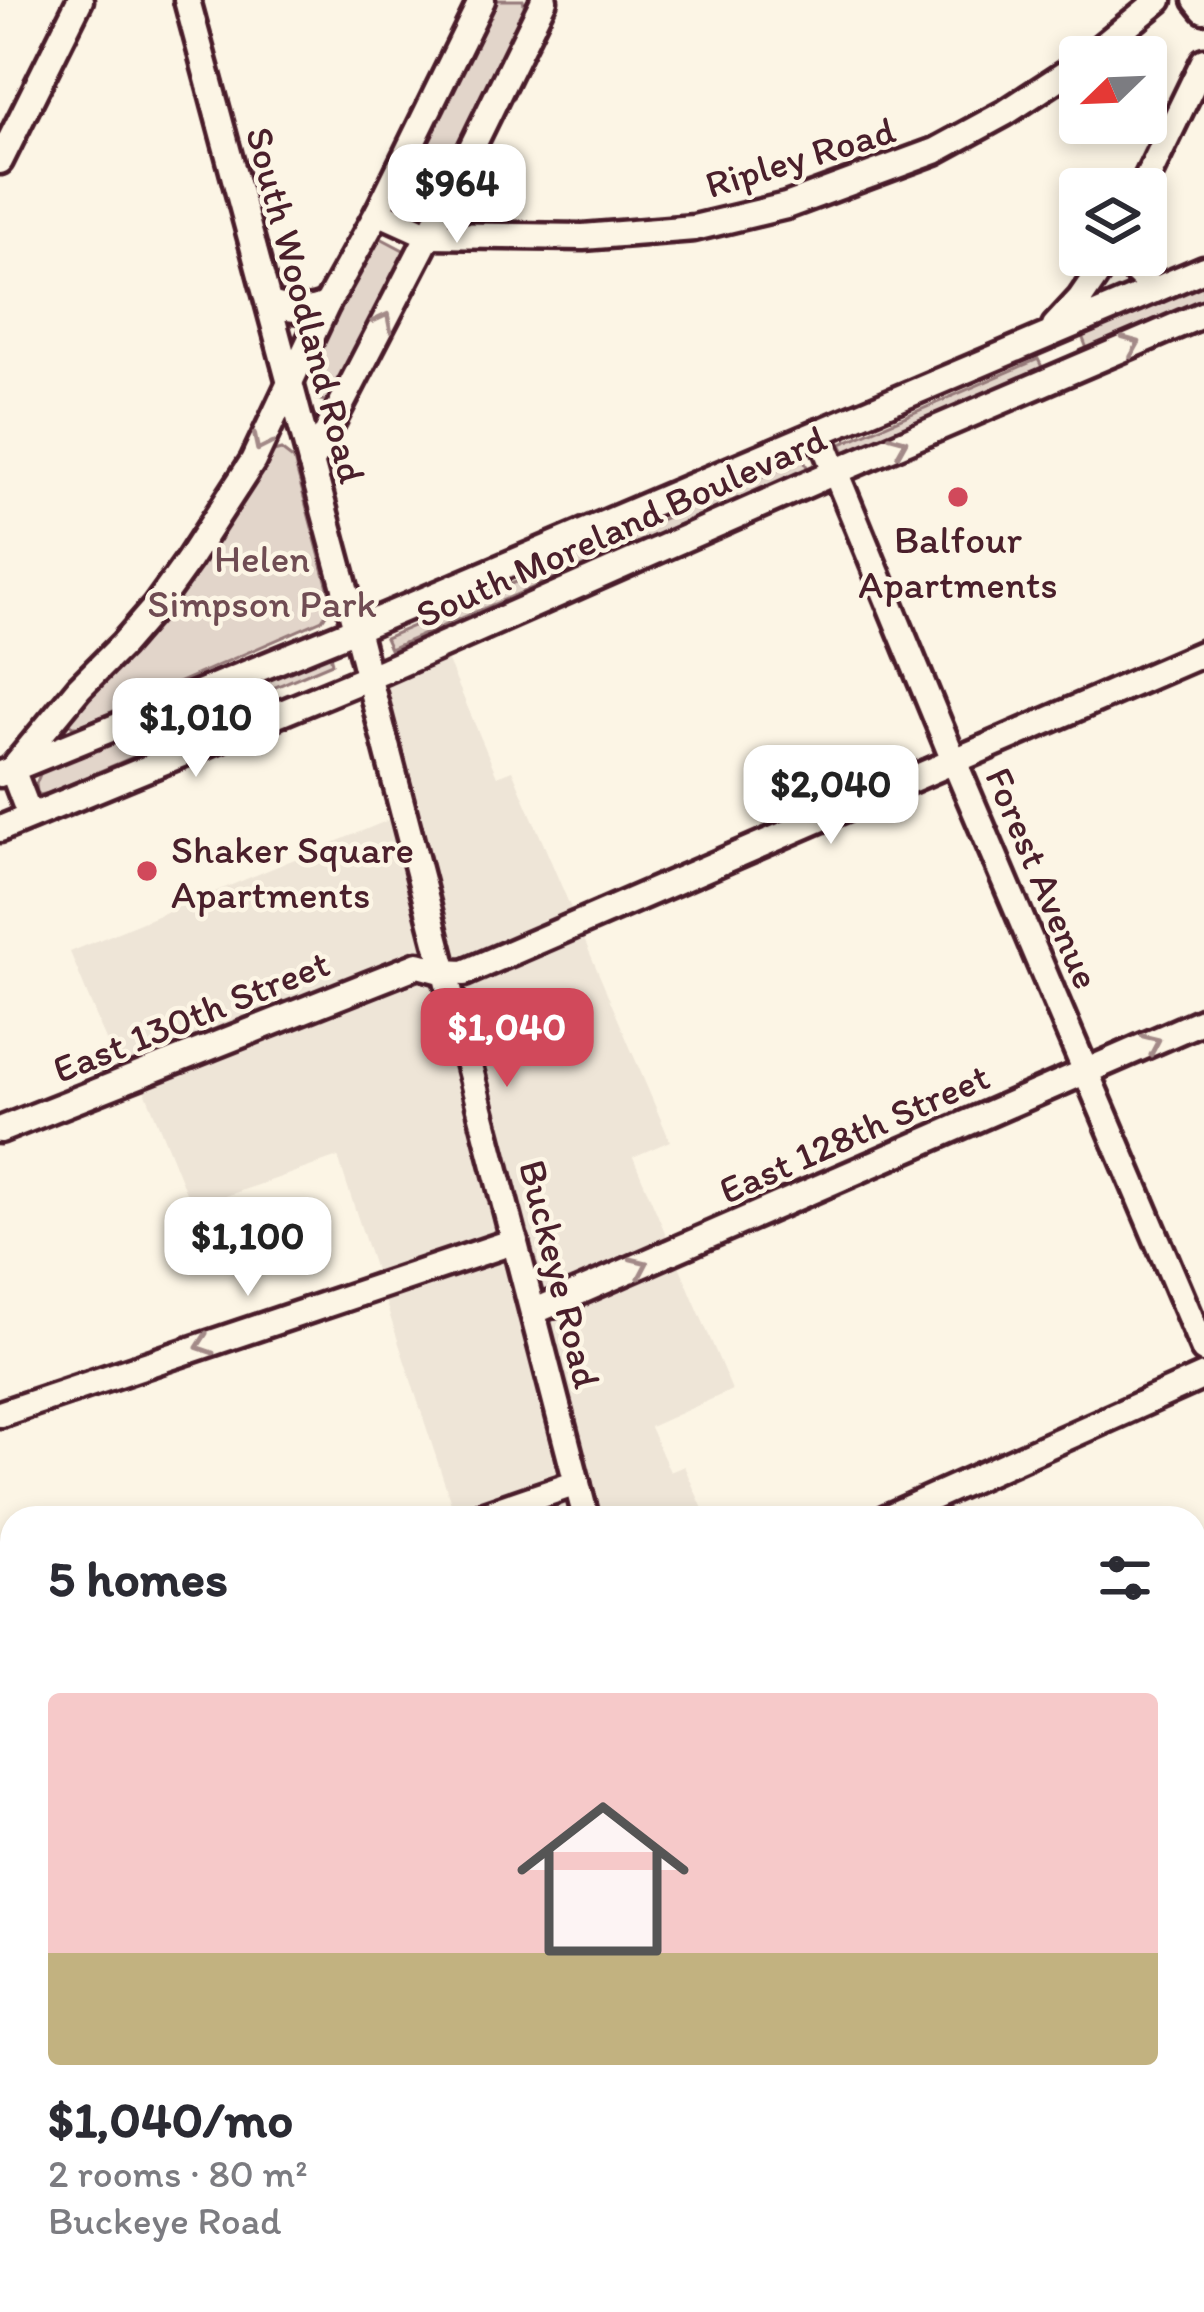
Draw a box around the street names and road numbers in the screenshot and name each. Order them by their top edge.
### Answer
street label: Ripley Road [699,106,901,208]
street label: South Woodland Road [236,122,376,489]
street label: South Moreland Boulevard [408,414,834,638]
street label: Forest Avenue [975,760,1111,996]
street label: East 130th Street [46,939,336,1093]
street label: East 128th Street [712,1052,996,1214]
street label: Buckeye Road [509,1155,611,1393]

